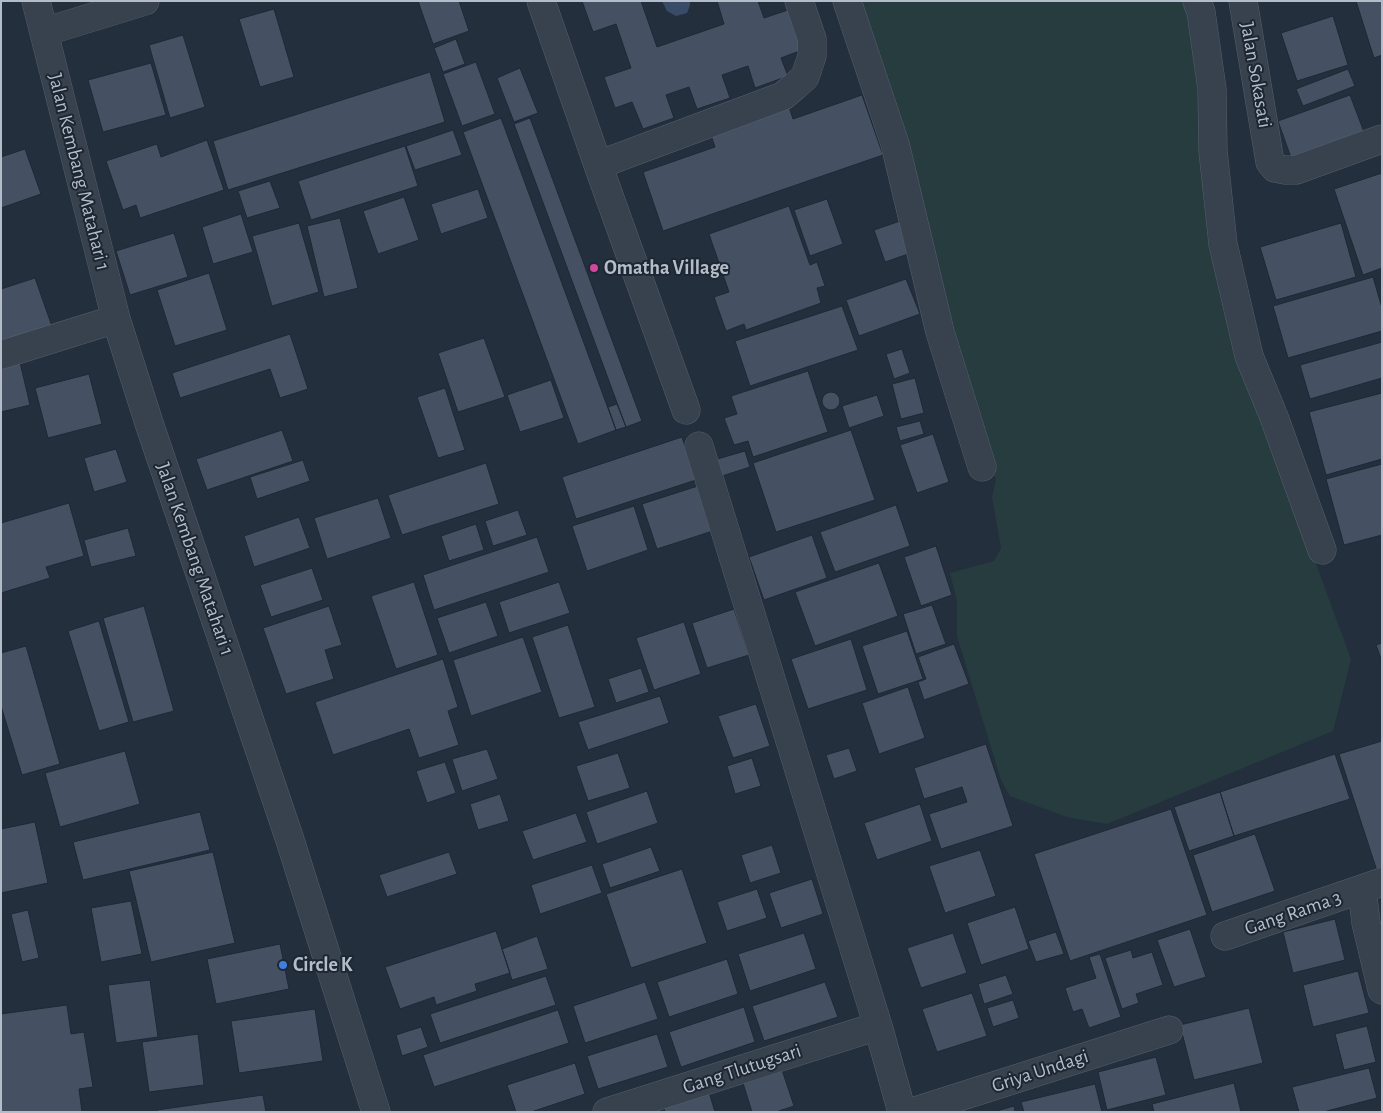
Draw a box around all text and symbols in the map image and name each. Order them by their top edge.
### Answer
street label: Jalan Sokasati [1235,20,1277,130]
street label: Jalan Kembang Matahari 1 [43,71,115,273]
place label: Omatha Village [604,256,729,280]
marker: Omatha Village [588,262,600,274]
street label: Jalan Kembang Matahari 1 [151,459,239,659]
street label: Gang Rama 3 [1241,885,1345,941]
place label: Circle K [293,953,353,977]
marker: Circle K [277,959,289,971]
street label: Gang Tlutugsari [680,1039,804,1099]
street label: Griya Undagi [989,1044,1091,1098]

